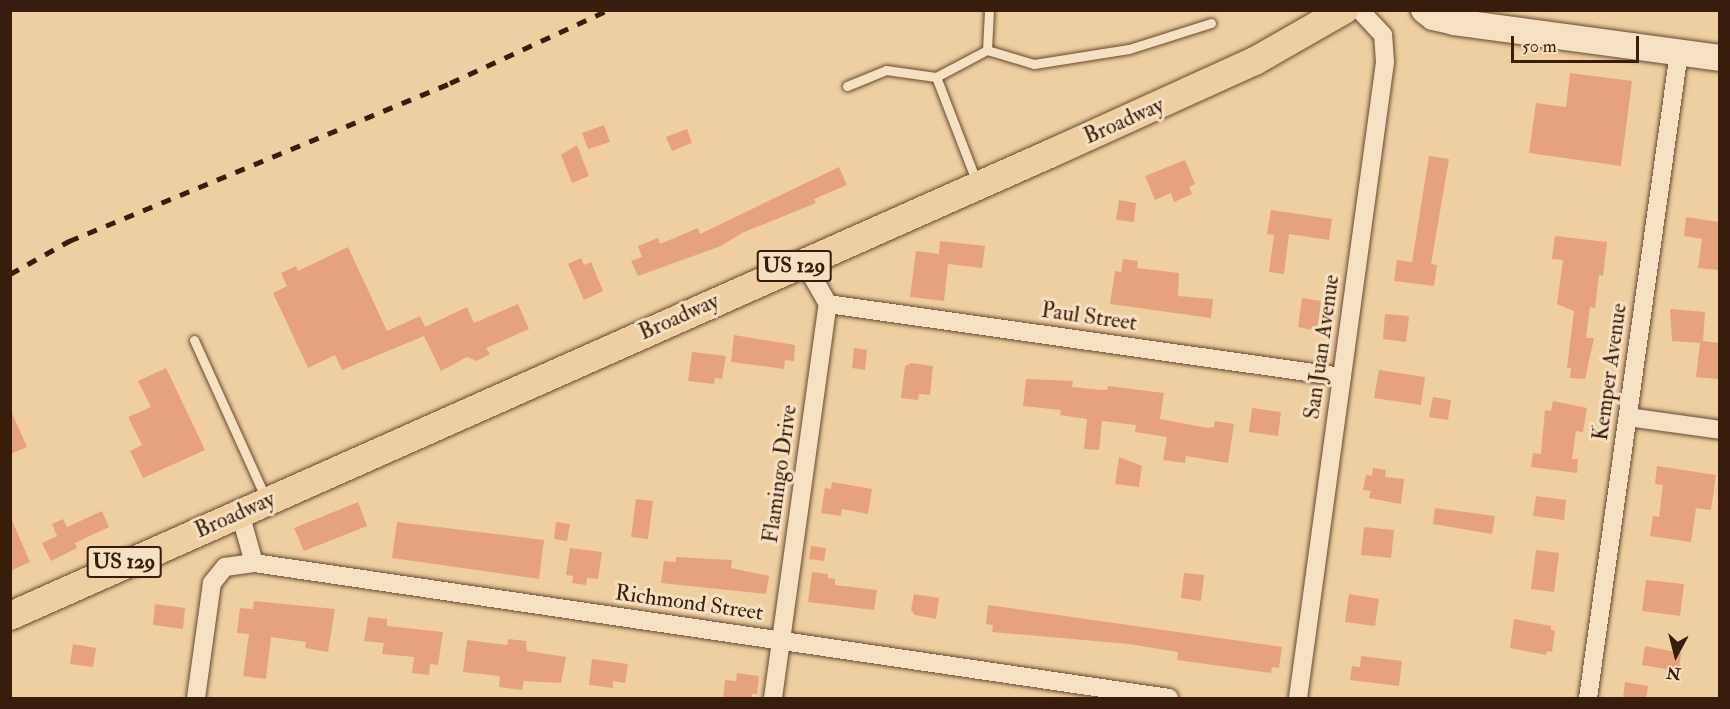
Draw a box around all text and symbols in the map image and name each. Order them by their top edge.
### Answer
scale bar [1514,24,1642,62]
text: 50 m [1522,35,1557,58]
street label: Broadway [1080,92,1168,150]
road number: US 129 [756,248,832,284]
street label: San Juan Avenue [1299,273,1345,421]
street label: Broadway [635,288,723,346]
street label: Paul Street [1040,297,1138,337]
street label: Kemper Avenue [1587,302,1633,442]
street label: Flamingo Drive [757,403,803,545]
street label: Broadway [191,486,279,544]
road number: US 129 [86,544,162,580]
street label: Richmond Street [613,580,765,626]
north arrow [1646,625,1706,685]
text: N [1665,662,1682,684]

